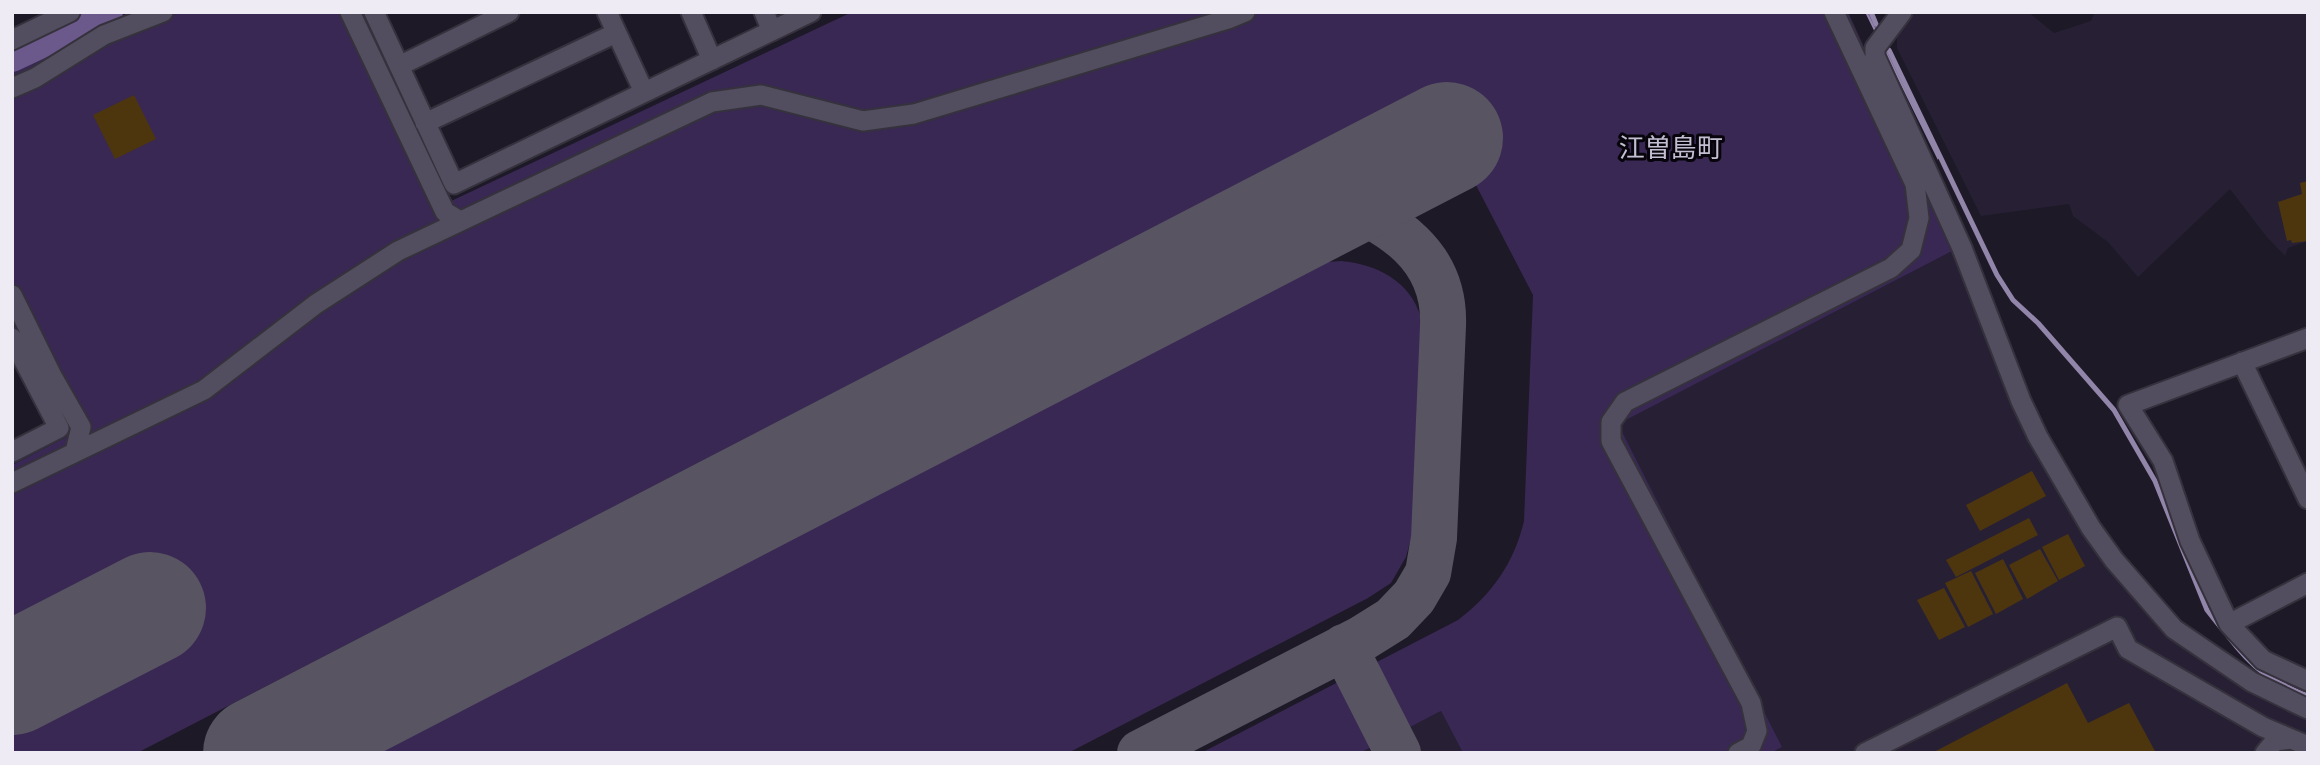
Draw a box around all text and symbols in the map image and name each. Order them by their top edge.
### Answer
district label: 江曽島町 [1619,132,1723,163]

